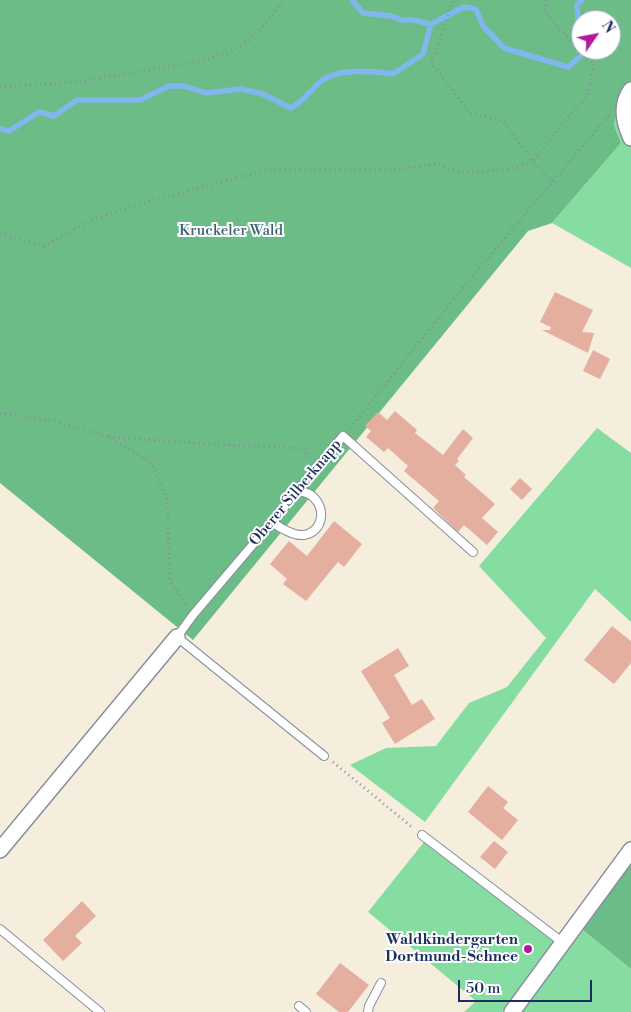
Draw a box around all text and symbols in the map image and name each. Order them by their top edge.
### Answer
north arrow [571,10,621,60]
text: N [597,18,618,37]
park label: Kruckeler Wald [179,222,283,240]
street label: Oberer Silberknapp [246,436,346,550]
place label: Waldkindergarten Dortmund-Schnee [385,931,518,966]
marker: Waldkindergarten Dortmund-Schnee [522,943,534,955]
scale bar [461,970,595,1002]
text: 50 m [466,979,500,998]

